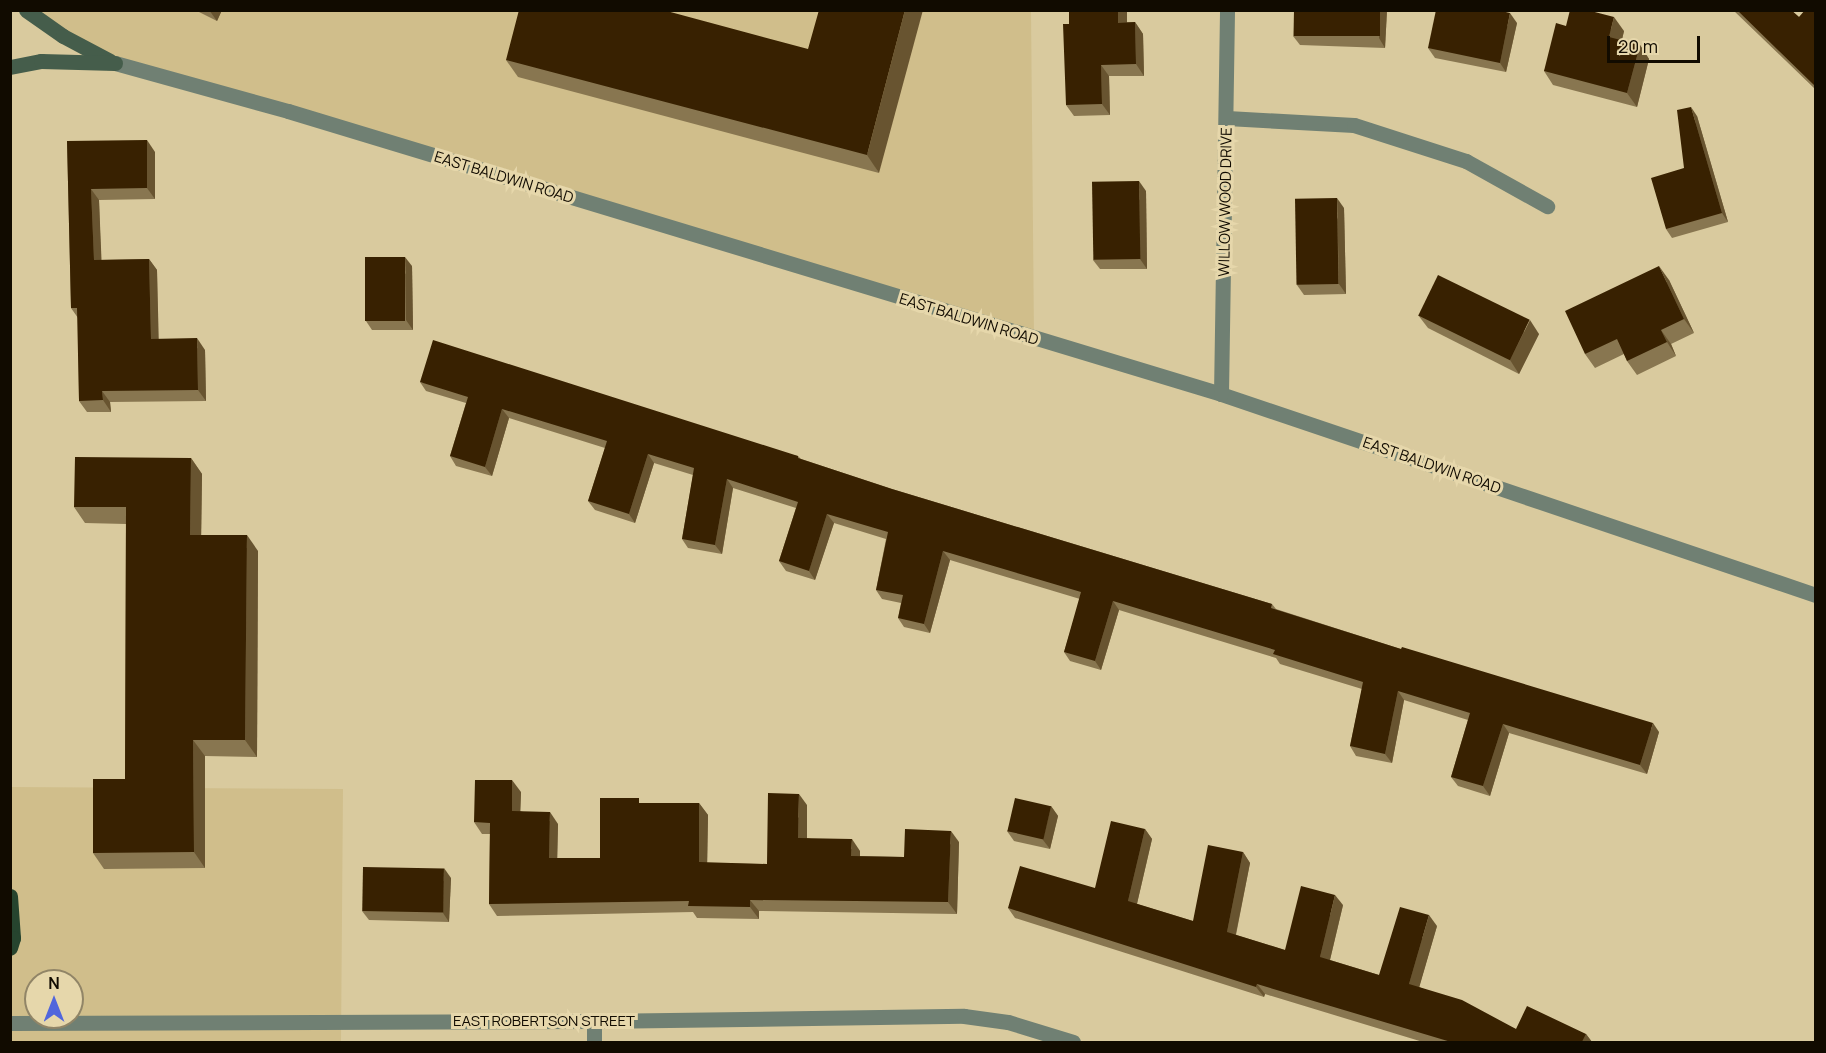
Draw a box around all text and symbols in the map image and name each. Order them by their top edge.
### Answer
scale bar [1610,24,1703,62]
text: 20 m [1618,34,1658,58]
street label: WILLOW WOOD DRIVE [1215,127,1235,277]
street label: EAST BALDWIN ROAD [432,147,576,207]
street label: EAST BALDWIN ROAD [897,289,1041,349]
street label: EAST BALDWIN ROAD [1360,433,1504,497]
north arrow [24,969,84,1029]
text: N [48,972,60,994]
street label: EAST ROBERTSON STREET [453,1012,635,1030]

